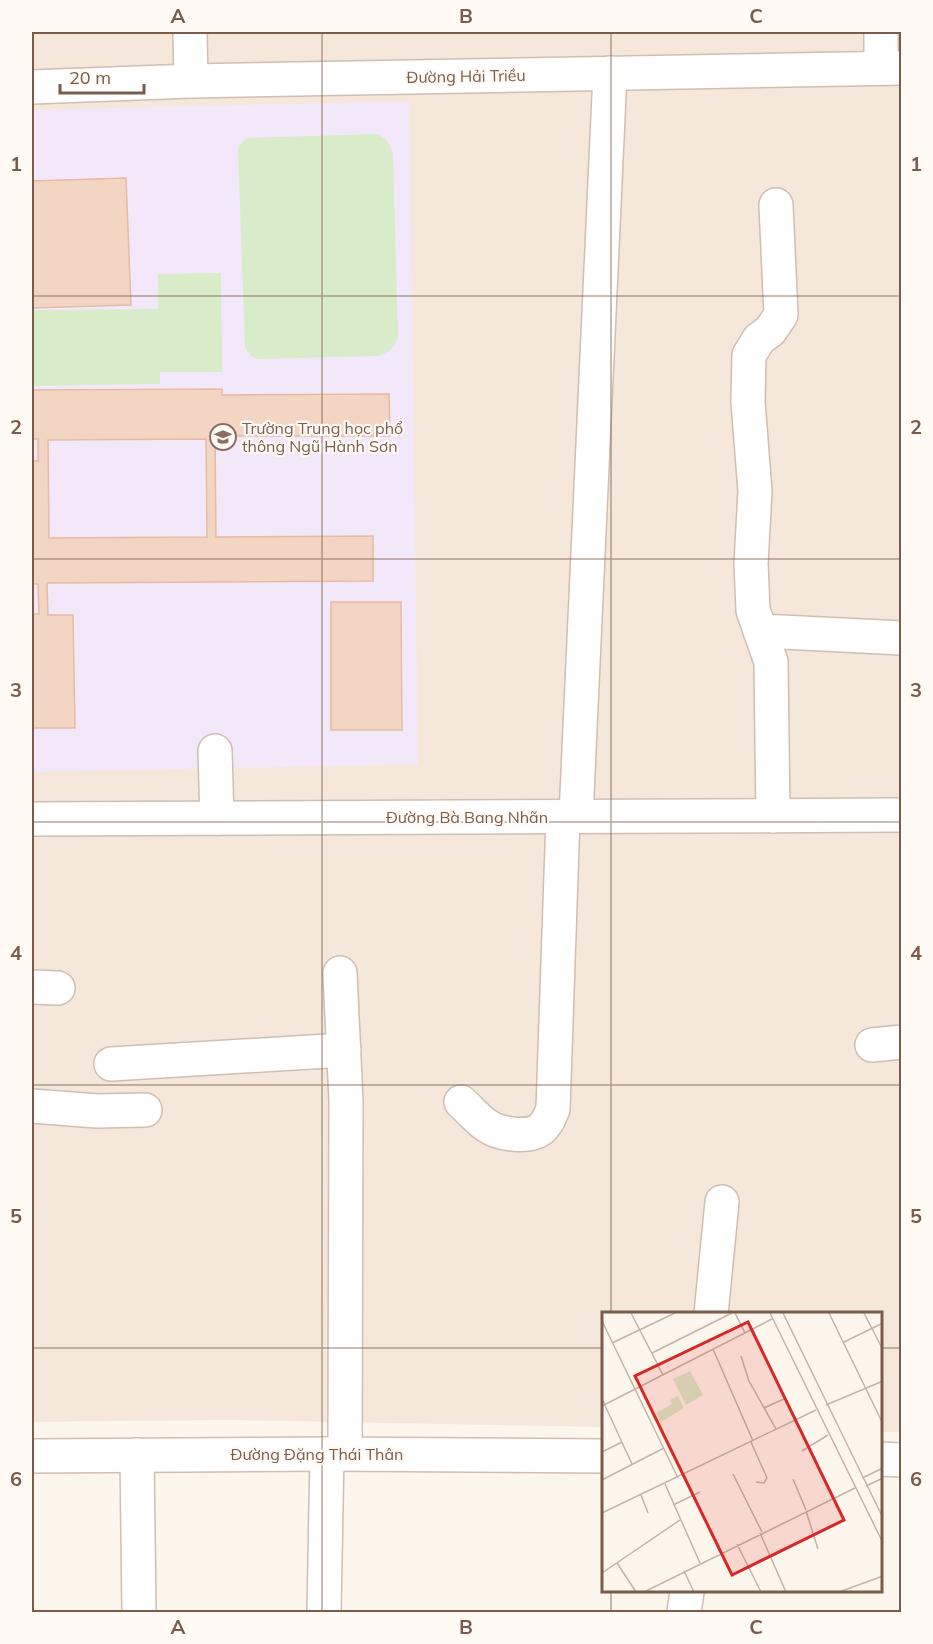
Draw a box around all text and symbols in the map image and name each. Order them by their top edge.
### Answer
text: A [171,3,186,28]
text: B [459,3,473,28]
text: C [749,3,763,28]
scale bar [60,57,144,95]
street label: Đường Hải Triều [406,65,526,87]
text: 20 m [69,66,111,89]
text: 1 [10,151,22,176]
text: 1 [910,151,922,176]
text: 2 [10,414,22,439]
text: 2 [910,414,922,439]
place label: Trường Trung học phổ thông Ngũ Hành Sơn [242,418,403,456]
school or university icon: Trường Trung học phổ thông Ngũ Hành Sơn [208,422,238,452]
text: 3 [10,677,22,702]
text: 3 [910,677,922,702]
street label: Đường Bà Bang Nhãn [386,807,548,827]
text: 4 [10,940,22,965]
text: 4 [910,940,922,965]
text: 5 [10,1203,22,1228]
text: 5 [910,1203,922,1228]
inset map [602,1312,882,1593]
street label: Đường Đặng Thái Thân [231,1444,403,1464]
text: 6 [10,1466,22,1491]
text: 6 [910,1466,922,1491]
text: A [171,1614,186,1639]
text: B [459,1614,473,1639]
text: C [749,1614,763,1639]

